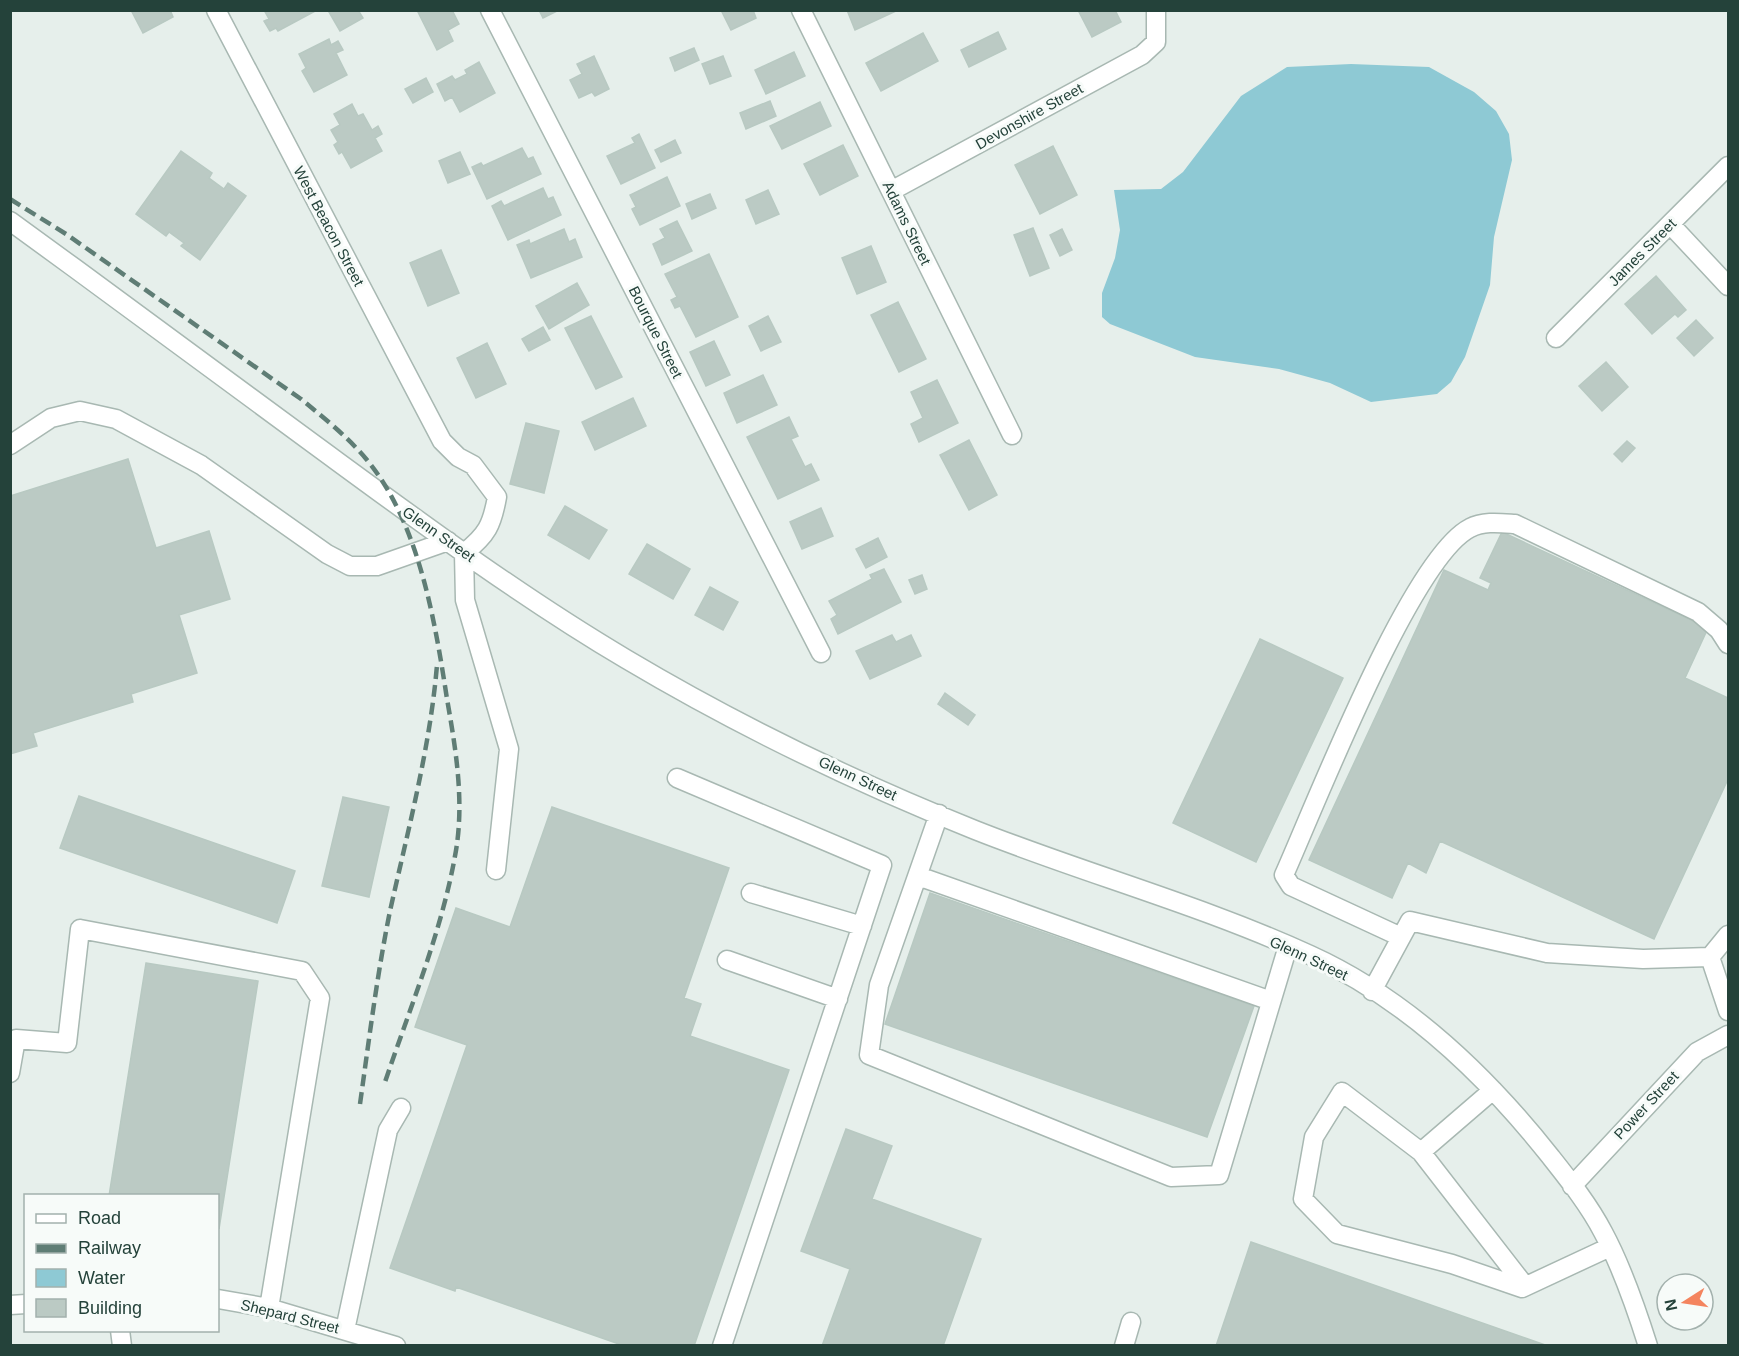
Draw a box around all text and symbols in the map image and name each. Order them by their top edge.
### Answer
street label: Devonshire Street [972,79,1086,153]
street label: West Beacon Street [290,163,368,289]
street label: Adams Street [879,178,935,268]
street label: James Street [1605,214,1680,289]
street label: Bourque Street [626,283,687,382]
street label: Glenn Street [400,503,479,566]
street label: Glenn Street [816,753,901,804]
street label: Glenn Street [1267,933,1352,984]
street label: Power Street [1610,1067,1682,1143]
legend [24,1194,219,1332]
text: Road [78,1208,121,1228]
text: Railway [78,1238,141,1258]
text: Water [78,1268,125,1288]
north arrow [1655,1272,1715,1332]
street label: Shepard Street [239,1296,342,1337]
text: Building [78,1298,142,1318]
text: N [1661,1298,1680,1312]

